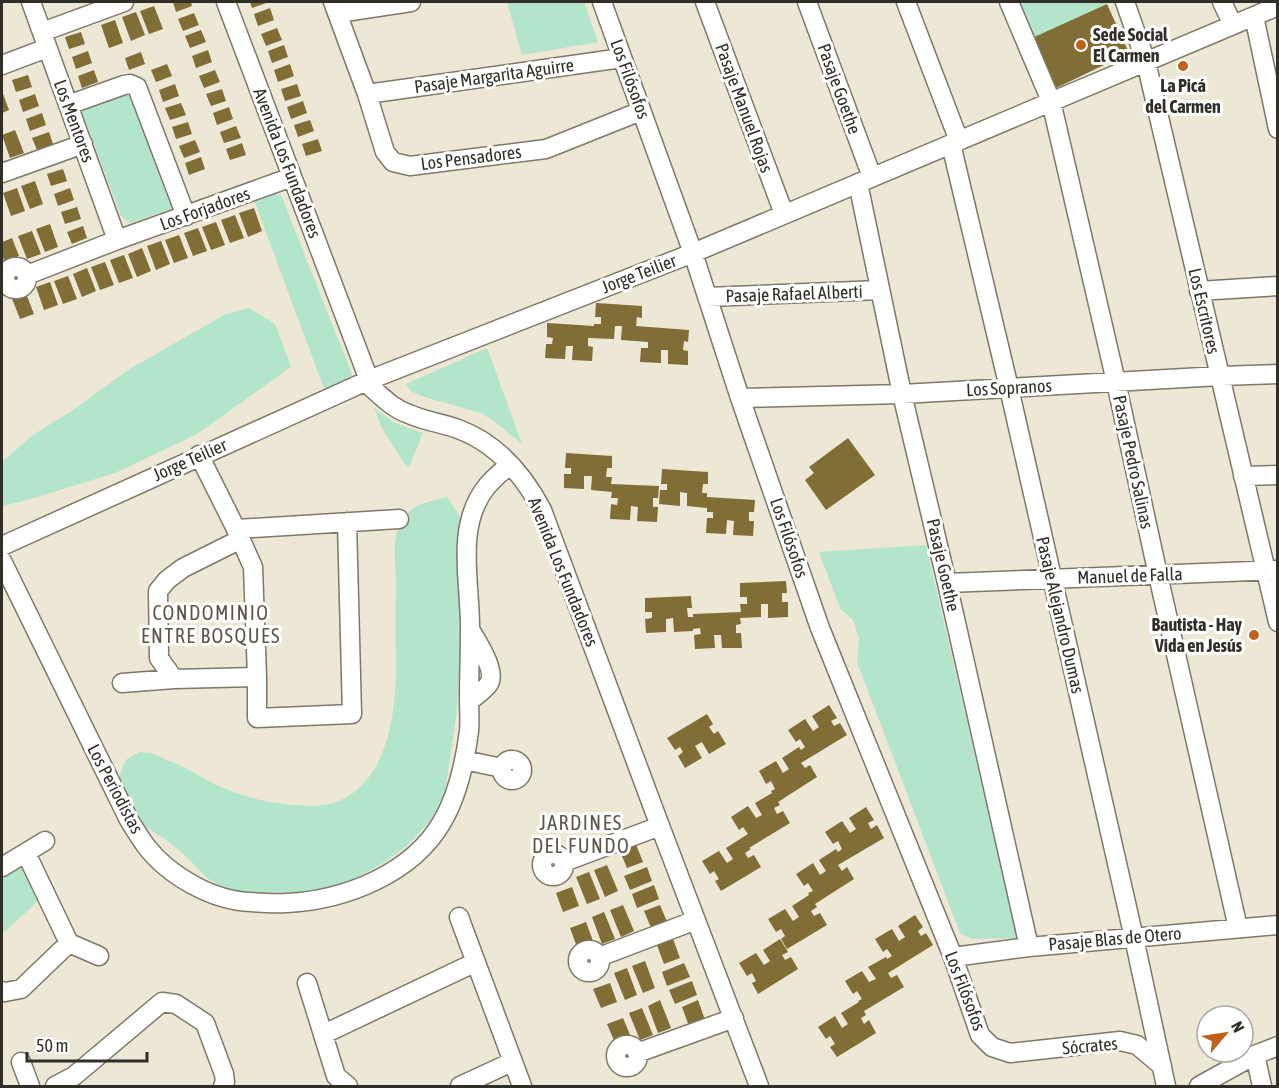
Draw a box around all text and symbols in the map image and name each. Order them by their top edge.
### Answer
place label: Sede Social El Carmen [1093,24,1168,66]
street label: Los Filósofos [606,36,655,122]
marker: Sede Social El Carmen [1074,38,1088,52]
street label: Pasaje Manuel Rojas [711,40,778,175]
street label: Pasaje Goethe [813,41,866,137]
street label: Pasaje Margarita Aguirre [413,54,575,97]
marker: La Picá del Carmen [1176,59,1190,73]
place label: La Picá del Carmen [1145,75,1221,117]
street label: Los Mentores [50,77,99,165]
street label: Avenida Los Fundadores [249,85,326,241]
street label: Los Pensadores [419,141,523,174]
street label: Los Forjadores [157,183,253,235]
street label: Jorge Teilier [598,249,680,297]
street label: Los Escritores [1184,266,1225,356]
street label: Pasaje Rafael Alberti [725,281,863,306]
street label: Los Sopranos [966,375,1052,400]
street label: Pasaje Pedro Salinas [1109,393,1158,531]
street label: Jorge Teilier [150,434,231,485]
street label: Avenida Los Fundadores [524,494,603,649]
street label: Los Filósofos [766,495,813,581]
street label: Pasaje Goethe [923,516,964,613]
street label: Pasaje Alejandro Dumas [1032,534,1089,695]
street label: Manuel de Falla [1077,563,1183,588]
district label: CONDOMINIO ENTRE BOSQUES [141,601,281,647]
place label: Bautista - Hay Vida en Jesús [1151,614,1243,656]
marker: Bautista - Hay Vida en Jesús [1247,628,1261,642]
street label: Los Periodistas [83,741,148,837]
district label: JARDINES DEL FUNDO [532,811,630,857]
street label: Pasaje Blas de Otero [1048,922,1182,955]
street label: Los Filósofos [941,948,990,1033]
north arrow [1195,1004,1255,1064]
text: N [1228,1018,1248,1035]
scale bar [27,1025,147,1063]
street label: Sócrates [1061,1033,1119,1058]
text: 50 m [36,1035,68,1056]

